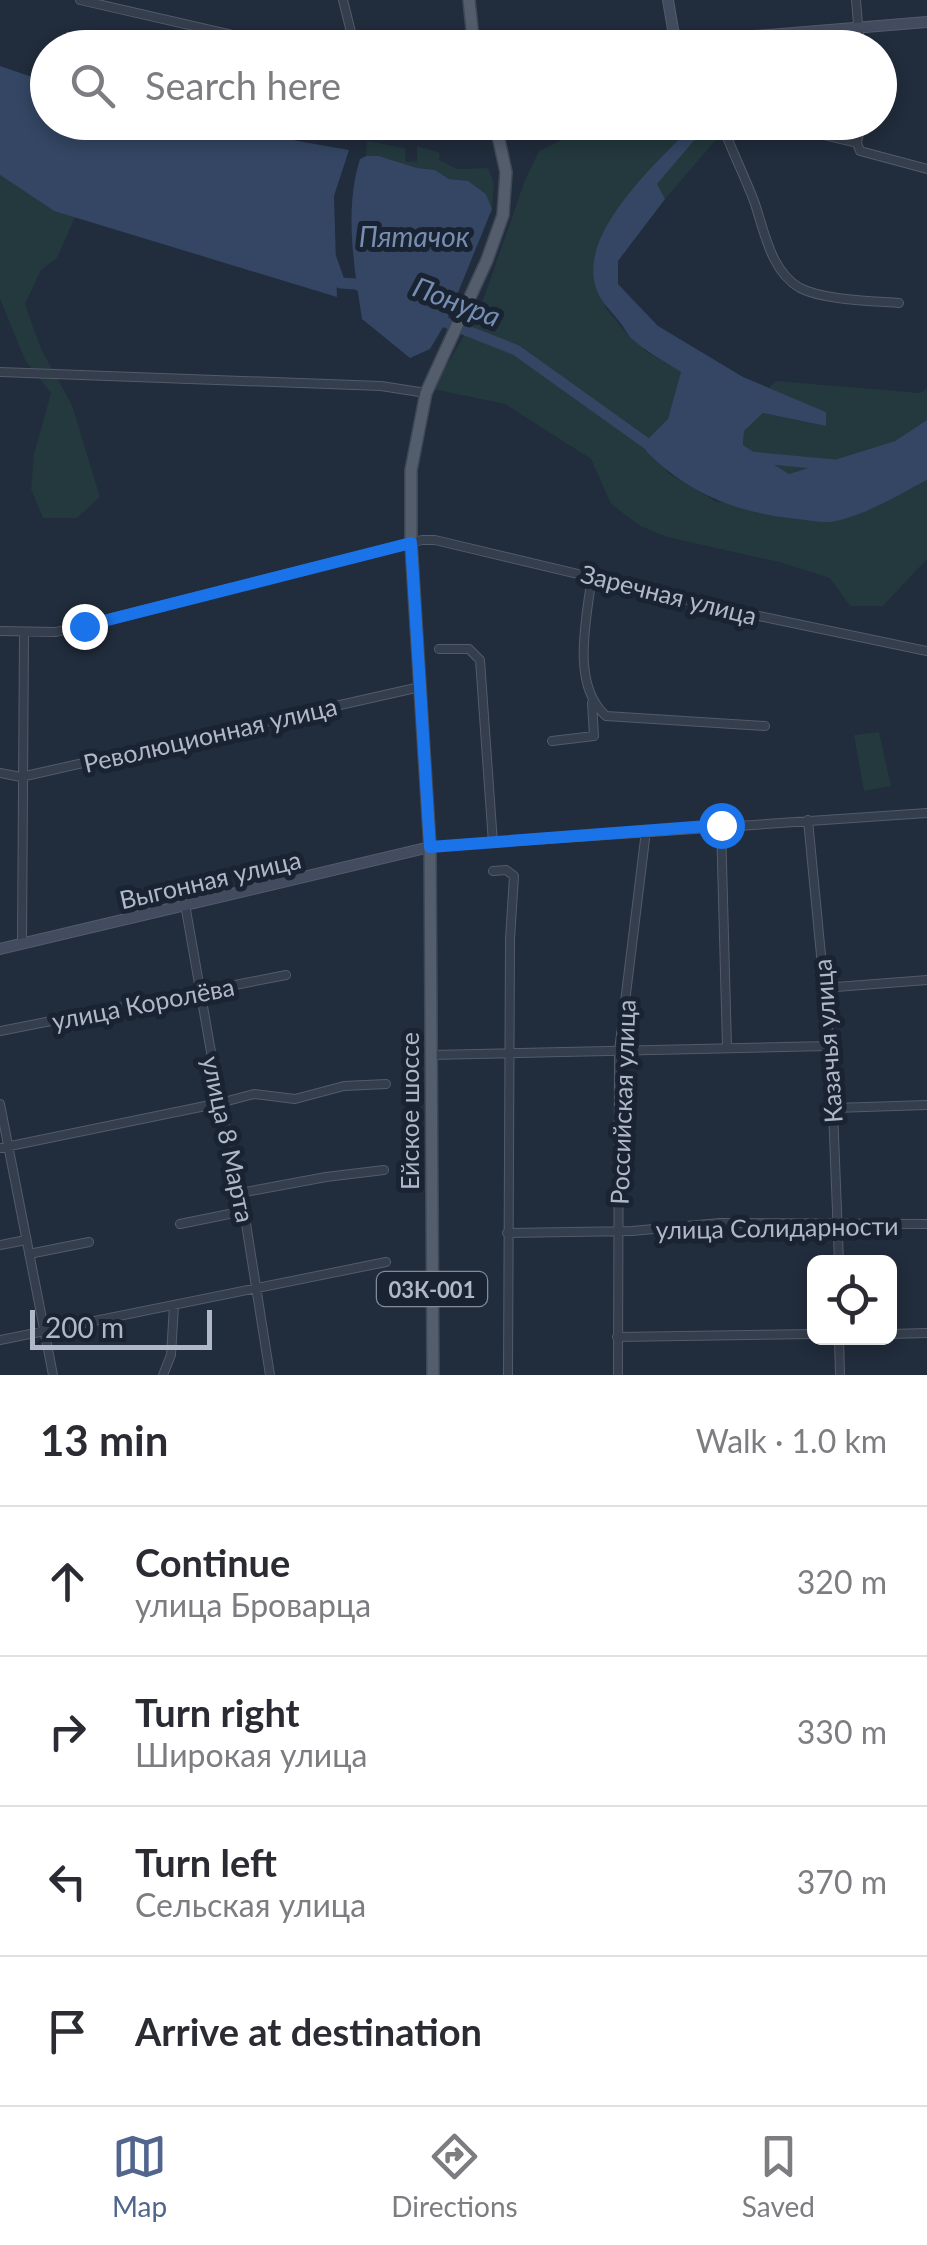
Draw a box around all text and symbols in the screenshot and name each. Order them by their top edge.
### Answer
search box [30,30,897,140]
icon: search [65,58,120,113]
text: Search here [145,62,341,108]
water label: Пятачок [359,219,470,253]
water label: Понура [409,269,505,333]
street label: Заречная улица [578,558,760,630]
route end [62,604,108,650]
street label: Революционная улица [80,690,340,778]
route start [699,803,745,849]
street label: Выгонная улица [116,844,304,914]
street label: Казачья улица [806,958,848,1124]
street label: улица Королёва [49,971,237,1035]
street label: Российская улица [603,999,641,1205]
street label: Ейское шоссе [394,1032,424,1190]
street label: улица 8 Марта [197,1053,261,1225]
street label: улица Солидарности [655,1210,899,1244]
map controls [807,1255,897,1345]
button: locate [807,1255,897,1345]
road number: 03К-001 [377,1272,487,1306]
scale bar [30,1305,212,1350]
text: 200 m [45,1310,124,1344]
text: 13 min [40,1415,168,1465]
text: Walk · 1.0 km [696,1421,887,1460]
text: Continue [135,1539,290,1585]
icon: ahead [40,1554,95,1609]
text: 320 m [797,1562,887,1601]
text: улица Броварца [135,1585,371,1624]
text: Turn right [135,1689,300,1735]
icon: right [40,1704,95,1759]
text: 330 m [797,1712,887,1751]
text: Широкая улица [135,1735,368,1774]
text: Turn left [135,1839,277,1885]
icon: left [40,1854,95,1909]
text: 370 m [797,1862,887,1901]
text: Сельская улица [135,1885,366,1924]
icon: arrive [40,2004,95,2059]
text: Arrive at destination [135,2008,482,2054]
tab: Map [112,2129,167,2223]
tab: Directions [391,2129,518,2223]
tab: Saved [742,2129,815,2223]

